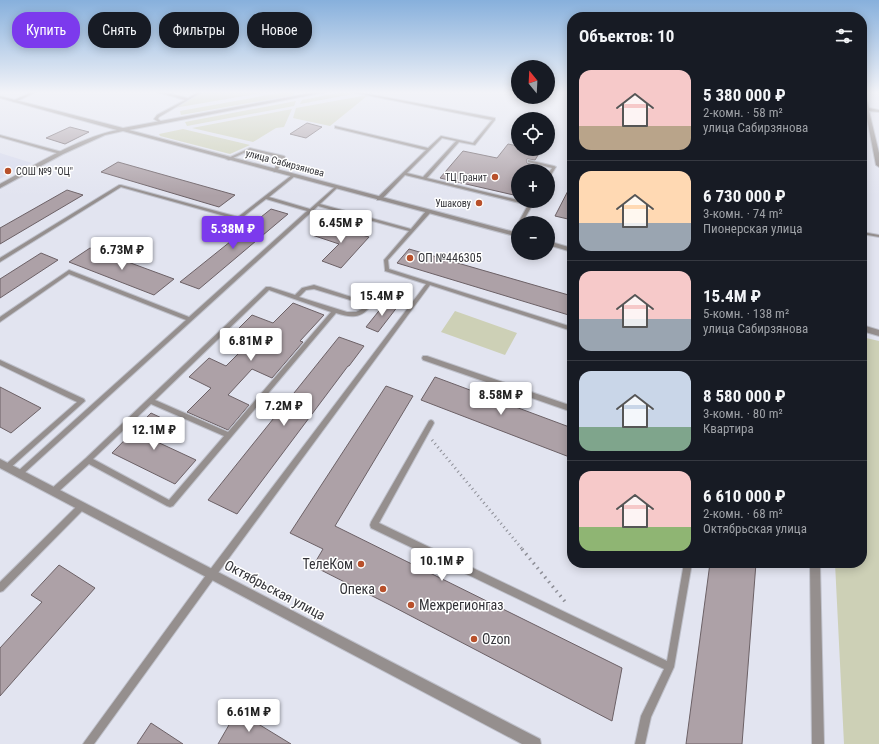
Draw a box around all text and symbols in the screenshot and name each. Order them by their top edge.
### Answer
chip: Купить [12,12,80,48]
chip: Снять [88,12,151,48]
chip: Фильтры [159,12,239,48]
chip: Новое [247,12,312,48]
icon: filters [833,25,855,47]
text: Объектов: 10 [579,26,674,46]
north arrow [511,60,555,104]
map controls [511,60,555,260]
text: 5 380 000 ₽ [703,85,786,105]
icon: home [611,86,659,134]
text: 2-комн. · 58 m² [703,105,783,120]
button: locate [511,112,555,156]
text: улица Сабирзянова [703,120,808,135]
street label: улица Сабирзянова [244,147,326,179]
button: + [511,164,555,208]
marker: СОШ №9 "ОЦ" [3,166,13,176]
place label: СОШ №9 "ОЦ" [16,166,73,177]
place label: ТЦ Гранит [445,172,487,183]
marker: ТЦ Гранит [490,172,500,182]
text: 6 730 000 ₽ [703,186,786,206]
icon: home [611,187,659,235]
place label: Ушакову [435,198,471,209]
marker: Ушакову [474,198,484,208]
text: 3-комн. · 74 m² [703,206,783,221]
pin: 6.45M ₽ [304,210,378,244]
text: 6.45M ₽ [319,215,363,230]
pin: 5.38M ₽ [196,216,270,250]
button: − [511,216,555,260]
text: 5.38M ₽ [211,221,255,236]
text: Пионерская улица [703,221,803,236]
pin: 6.73M ₽ [85,237,159,271]
text: 6.73M ₽ [100,242,144,257]
place label: ОП №446305 [418,251,482,265]
marker: ОП №446305 [405,253,415,263]
pin: 15.4M ₽ [345,283,419,317]
text: 15.4M ₽ [703,286,761,306]
icon: home [611,287,659,335]
text: 15.4M ₽ [360,288,404,303]
text: 5-комн. · 138 m² [703,306,789,321]
text: улица Сабирзянова [703,321,808,336]
pin: 6.81M ₽ [214,328,288,362]
text: 6.81M ₽ [229,333,273,348]
pin: 8.58M ₽ [464,382,538,416]
text: 8 580 000 ₽ [703,386,786,406]
text: 8.58M ₽ [479,387,523,402]
icon: home [611,387,659,435]
pin: 7.2M ₽ [251,393,317,427]
text: 7.2M ₽ [265,398,303,413]
text: 3-комн. · 80 m² [703,406,783,421]
pin: 12.1M ₽ [117,417,191,451]
text: Квартира [703,421,754,436]
text: 12.1M ₽ [132,422,176,437]
text: 6 610 000 ₽ [703,486,786,506]
icon: home [611,487,659,535]
text: 2-комн. · 68 m² [703,506,783,521]
text: Октябрьская улица [703,521,807,536]
pin: 10.1M ₽ [405,548,479,582]
text: 10.1M ₽ [420,553,464,568]
place label: ТелеКом [302,556,353,572]
street label: Октябрьская улица [222,557,328,623]
marker: ТелеКом [356,559,366,569]
place label: Опека [339,581,375,597]
marker: Опека [378,584,388,594]
place label: Межрегионгаз [419,597,504,613]
marker: Межрегионгаз [406,600,416,610]
place label: Ozon [482,631,510,647]
marker: Ozon [469,634,479,644]
pin: 6.61M ₽ [212,699,286,733]
text: 6.61M ₽ [227,704,271,719]

